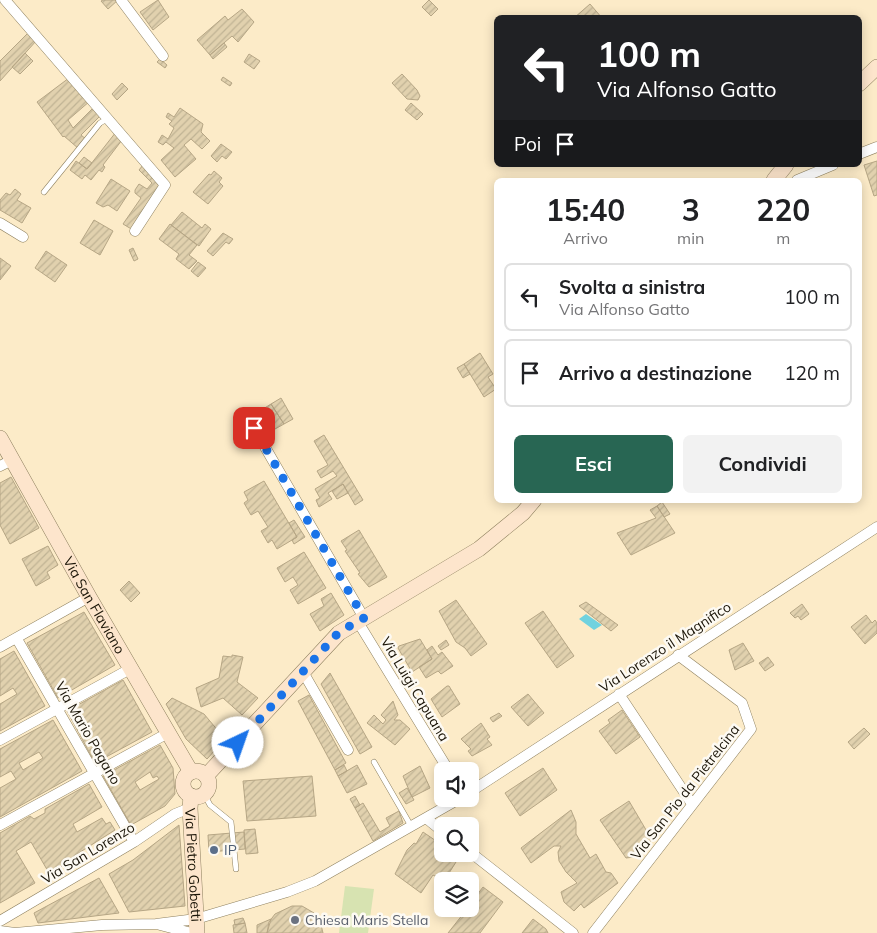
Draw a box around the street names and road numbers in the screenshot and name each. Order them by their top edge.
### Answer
street label: Via San Flaviano [59,554,129,657]
street label: Via Lorenzo il Magnifico [596,598,734,696]
street label: Via Luigi Capuana [377,633,453,745]
street label: Via Mario Pagano [51,678,125,788]
street label: Via San Pio da Pietrelcina [627,721,743,863]
street label: Via Pietro Gobetti [181,807,205,922]
street label: Via San Lorenzo [38,818,138,888]

